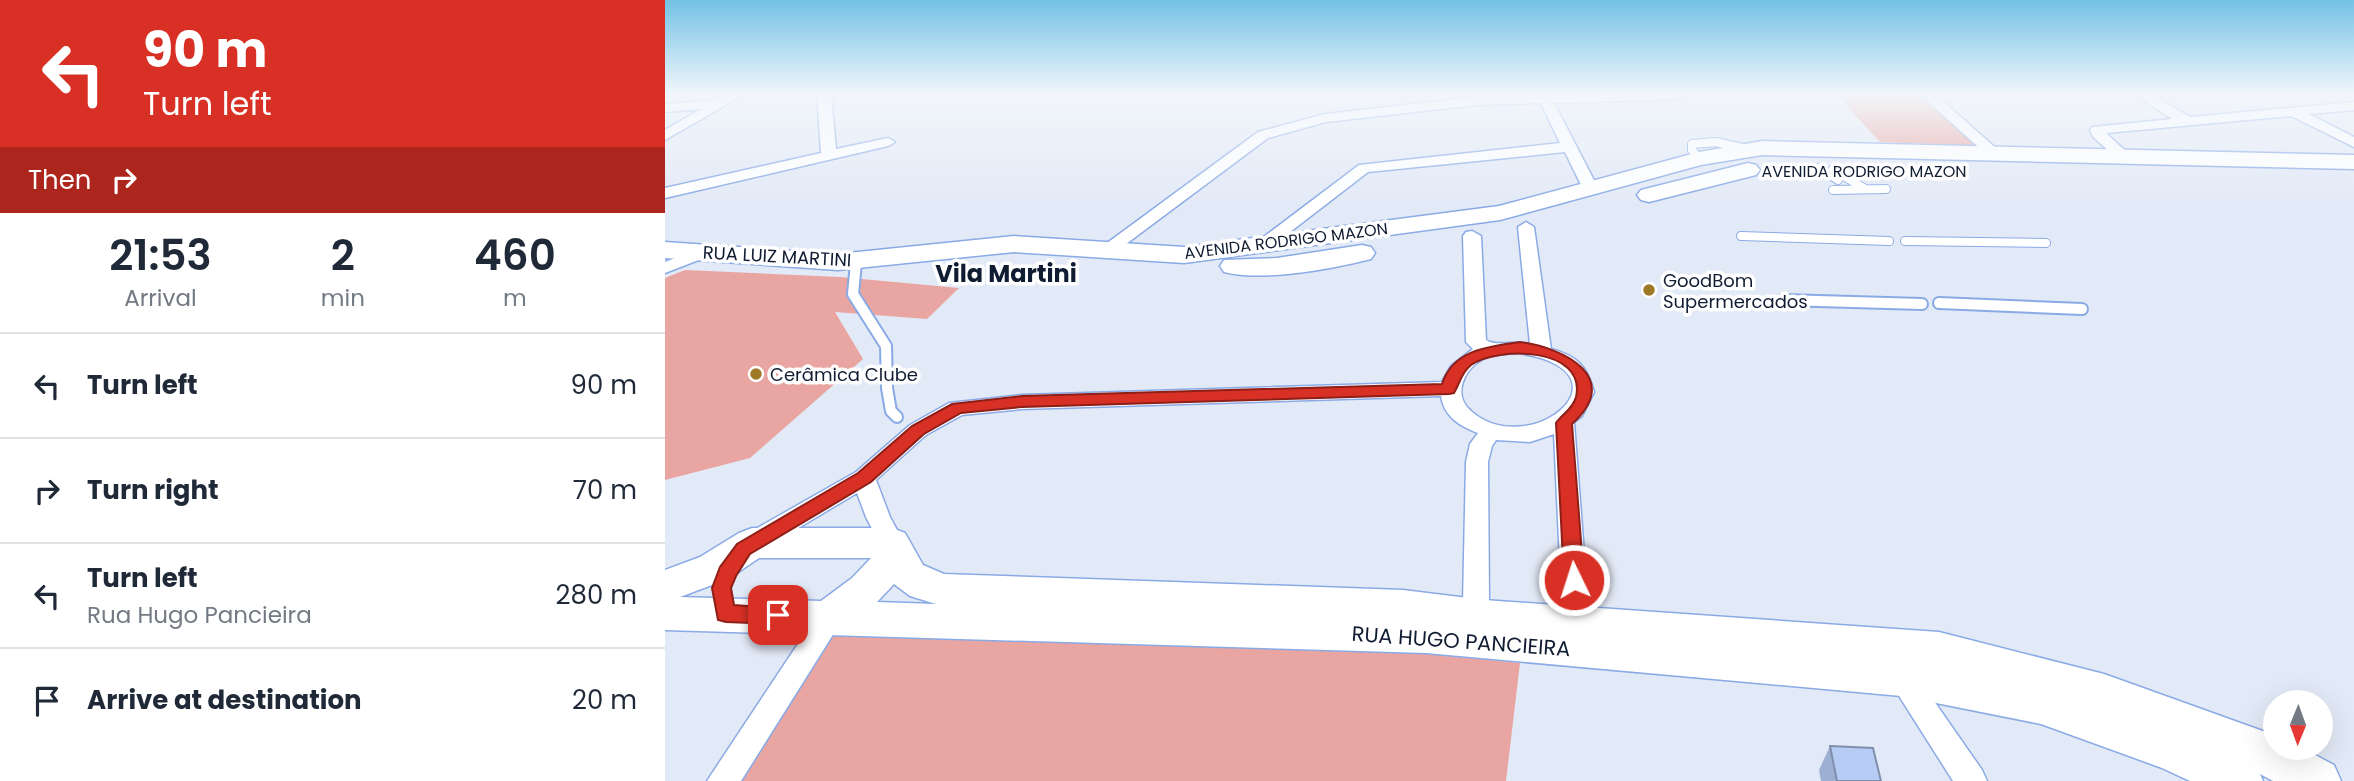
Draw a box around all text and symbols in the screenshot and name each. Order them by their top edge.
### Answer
text: 90 m [143,16,267,84]
icon: left [28,28,119,119]
text: Turn left [143,81,272,126]
street label: AVENIDA RODRIGO MAZON [1762,160,1966,183]
icon: right [105,161,143,199]
text: Then [28,162,91,198]
street label: AVENIDA RODRIGO MAZON [1183,217,1389,265]
text: 21:53 [109,226,212,285]
text: 2 [331,226,355,285]
text: 460 [474,226,556,285]
street label: RUA LUIZ MARTINI [702,240,852,272]
district label: Vila Martini [935,257,1077,290]
place label: GoodBom Supermercados [1663,268,1808,314]
text: Arrival [124,282,197,314]
text: min [321,282,365,314]
text: m [503,282,527,314]
marker: GoodBom Supermercados [1641,282,1657,298]
place label: Cerâmica Clube [770,362,918,387]
marker: Cerâmica Clube [748,366,764,382]
icon: left [28,367,66,405]
text: Turn left [87,367,198,403]
text: 90 m [571,367,637,403]
icon: right [28,472,66,510]
text: Turn right [87,472,219,508]
text: 70 m [573,472,637,508]
position arrow [1537,543,1611,617]
text: Turn left [87,560,198,596]
icon: left [28,577,66,615]
text: 280 m [556,577,637,613]
pin [748,585,808,645]
icon: arrive [759,596,797,634]
text: Rua Hugo Pancieira [87,599,312,631]
street label: RUA HUGO PANCIEIRA [1351,619,1571,663]
icon: arrive [28,682,66,720]
text: Arrive at destination [87,682,362,718]
text: 20 m [572,682,637,718]
north arrow [2263,690,2333,760]
map controls [2263,690,2333,760]

